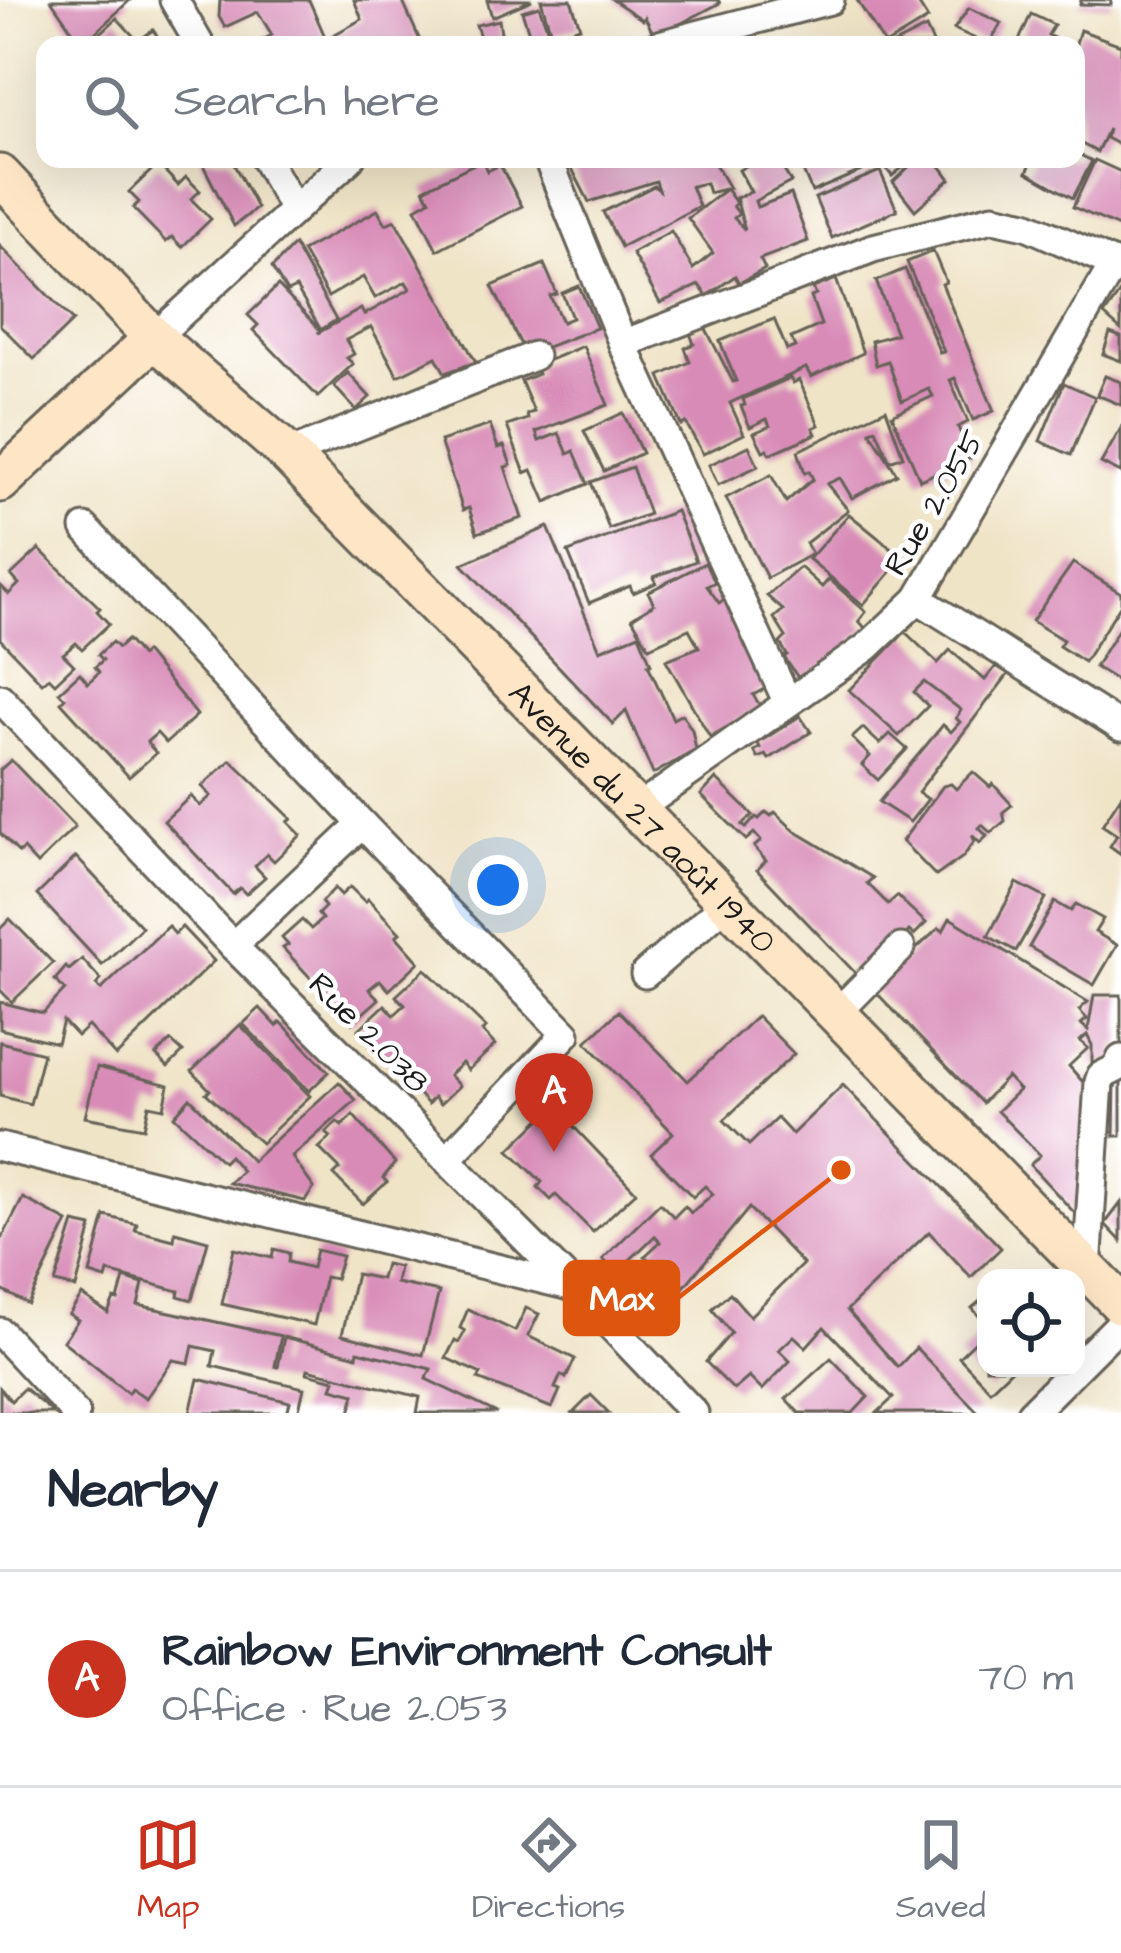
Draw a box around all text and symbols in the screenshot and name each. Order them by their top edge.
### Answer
search box [36,36,1085,168]
icon: search [78,69,144,135]
text: Search here [174,71,440,133]
street label: Rue 2.055 [873,422,996,584]
street label: Avenue du 27 août 1940 [498,672,786,964]
your location [468,855,528,915]
street label: Rue 2.038 [298,963,439,1104]
pin: A [515,1053,593,1152]
callout: Max [565,1262,678,1334]
map controls [977,1269,1085,1377]
button: locate [977,1269,1085,1377]
text: Max [589,1274,656,1325]
text: Nearby [48,1456,218,1527]
text: Rainbow Environment Consult [162,1621,772,1683]
text: A [75,1652,99,1706]
text: 70 m [978,1652,1073,1706]
text: Office · Rue 2.053 [162,1683,507,1737]
tab: Map [135,1812,201,1930]
tab: Directions [472,1812,625,1930]
tab: Saved [896,1812,986,1930]

